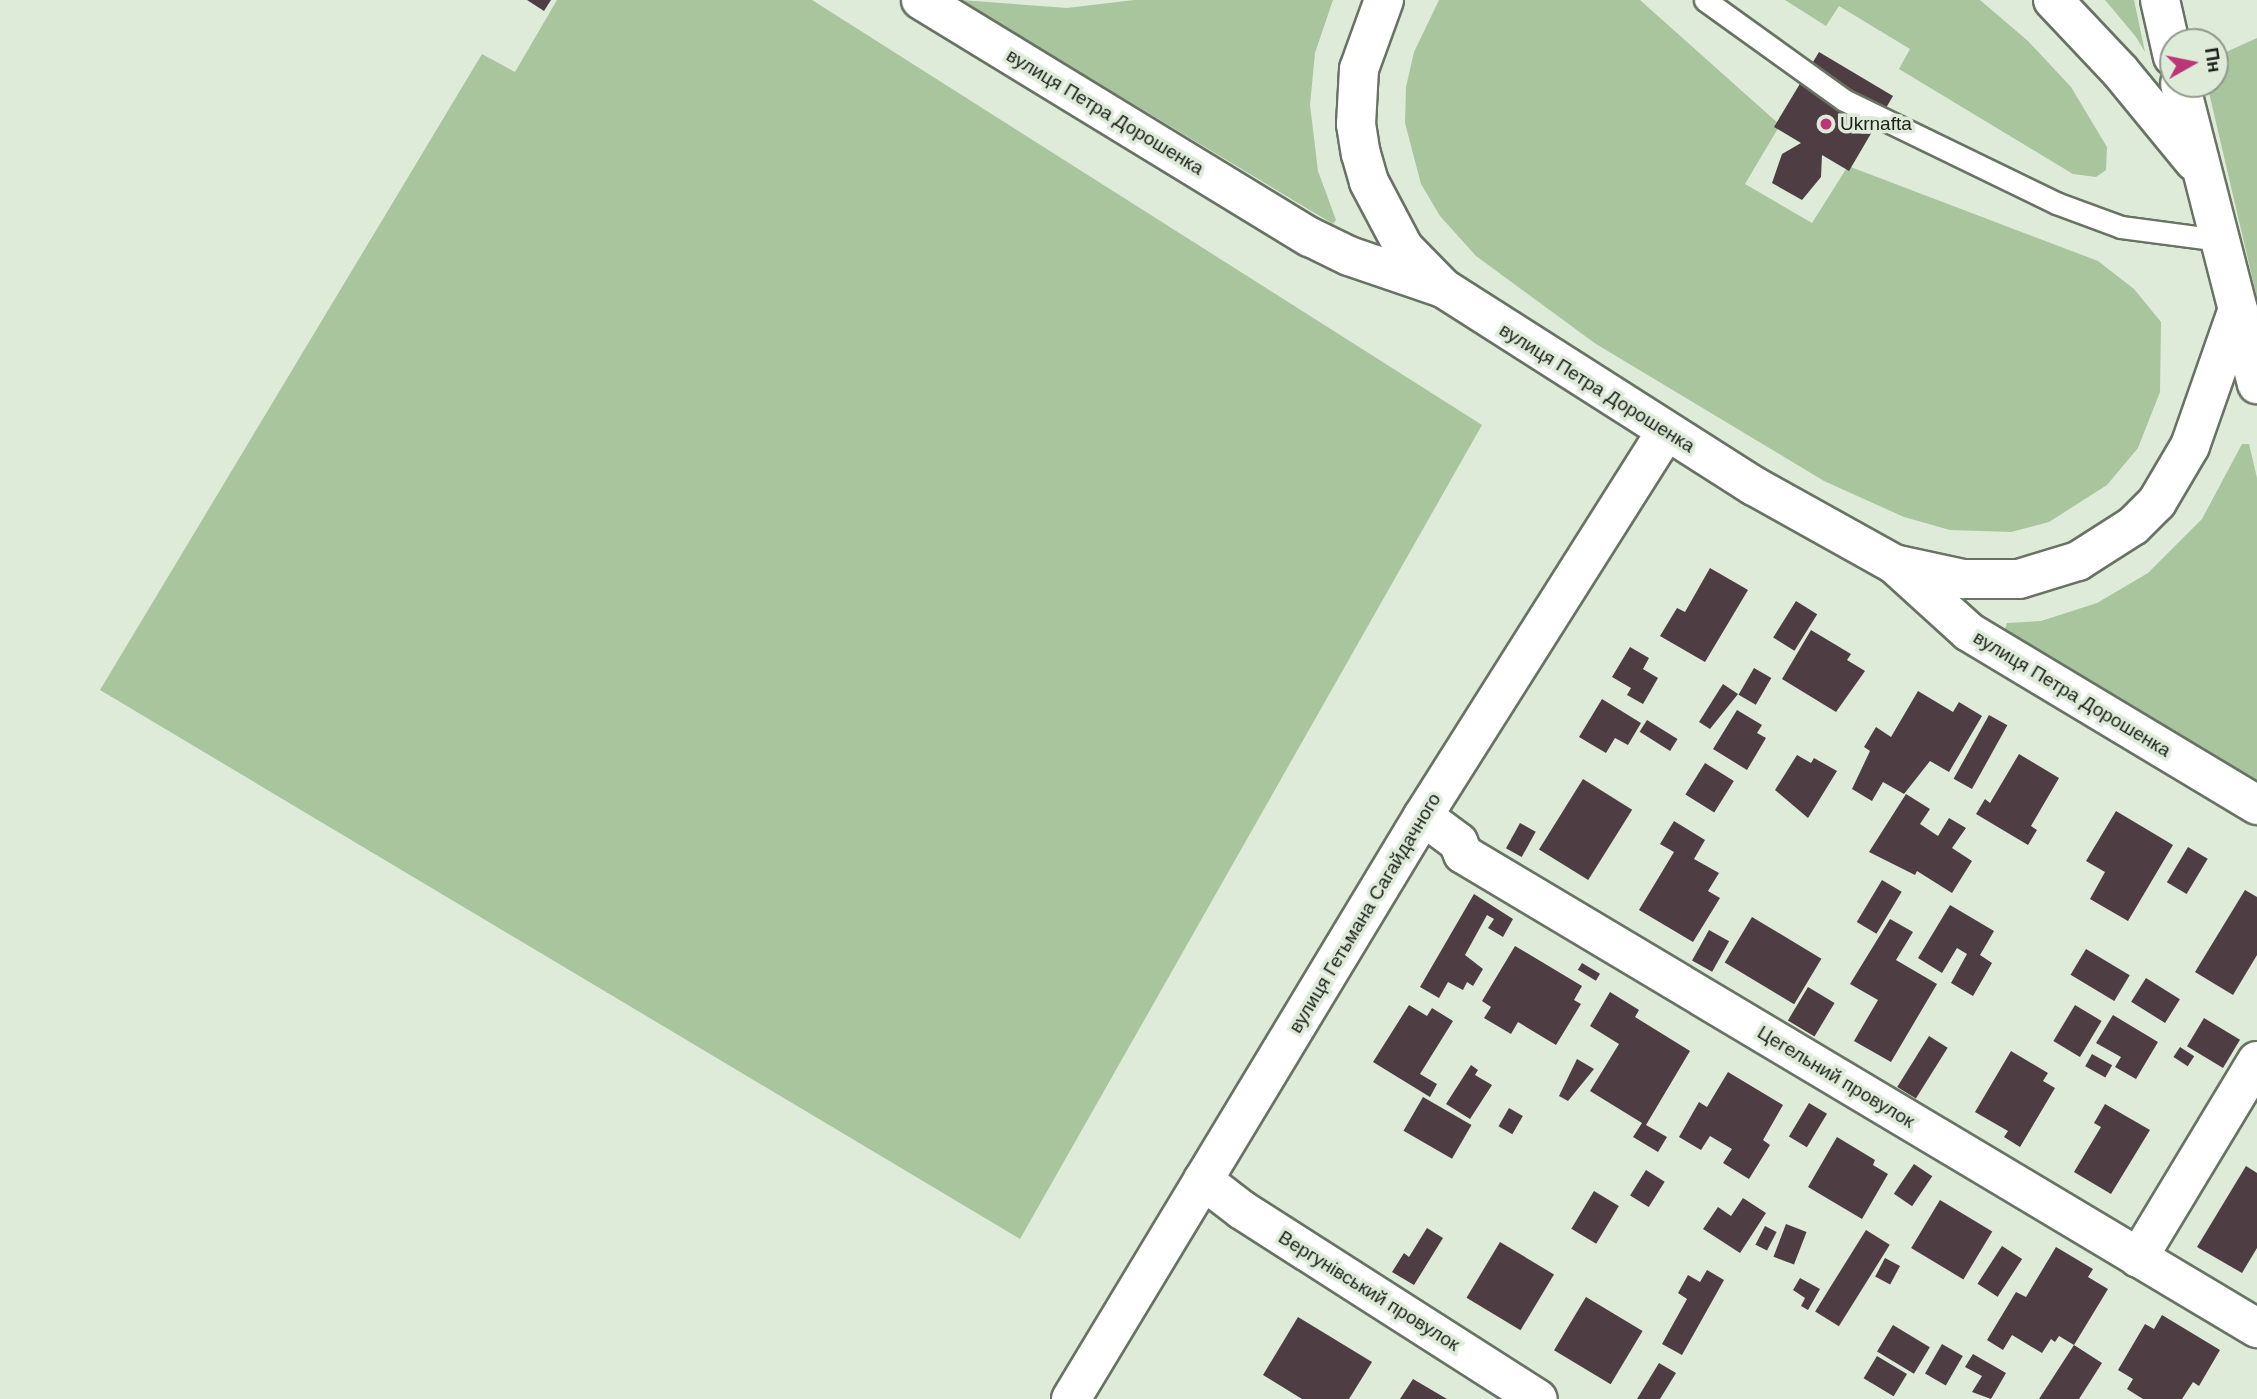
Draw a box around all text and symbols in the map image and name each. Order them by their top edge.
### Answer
north arrow [2159,28,2229,98]
street label: вулиця Петра Дорошенка [1002,44,1208,180]
text: Пн [2201,46,2226,74]
place label: Ukrnafta [1840,113,1912,135]
marker: Ukrnafta [1818,116,1834,132]
street label: вулиця Петра Дорошенка [1495,318,1699,458]
street label: вулиця Петра Дорошенка [1969,626,2175,762]
street label: вулиця Гетьмана Сагайдачного [1284,789,1446,1037]
street label: Цегельний провулок [1753,1021,1919,1133]
street label: Вергунівський провулок [1274,1226,1464,1356]

